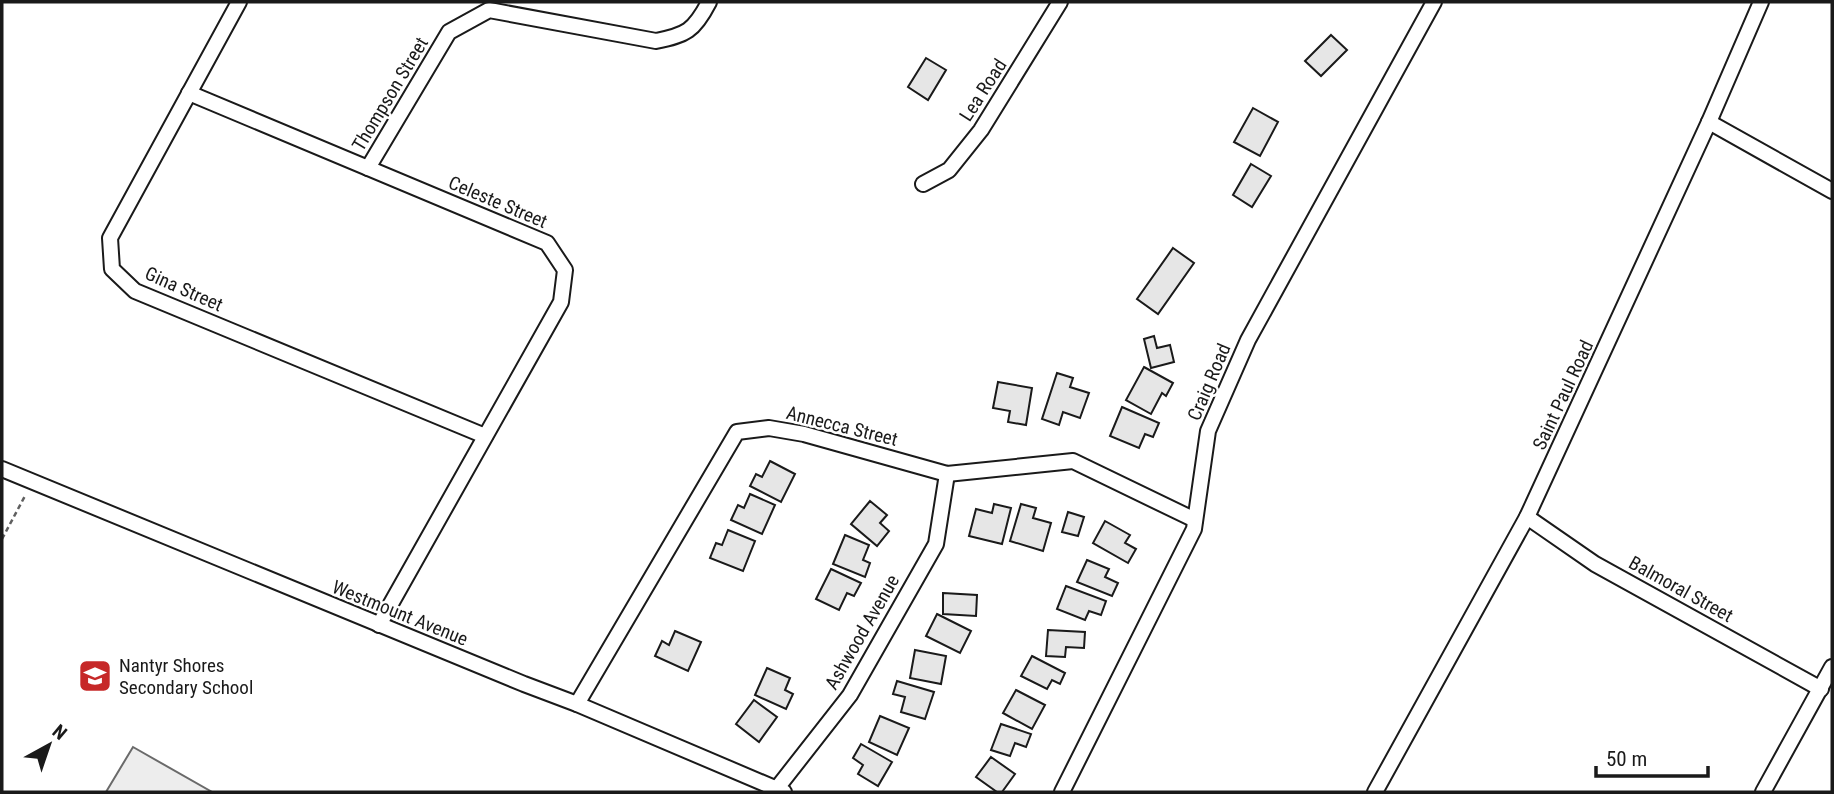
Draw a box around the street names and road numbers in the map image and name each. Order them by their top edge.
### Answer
street label: Thompson Street [347,33,433,155]
street label: Lea Road [954,55,1012,125]
street label: Celeste Street [445,171,551,233]
street label: Gina Street [142,262,226,316]
street label: Saint Paul Road [1528,337,1598,453]
street label: Craig Road [1182,340,1236,424]
street label: Annecca Street [784,401,900,451]
street label: Balmoral Street [1625,551,1737,627]
street label: Ashwood Avenue [820,570,904,693]
street label: Westmount Avenue [329,575,471,651]

